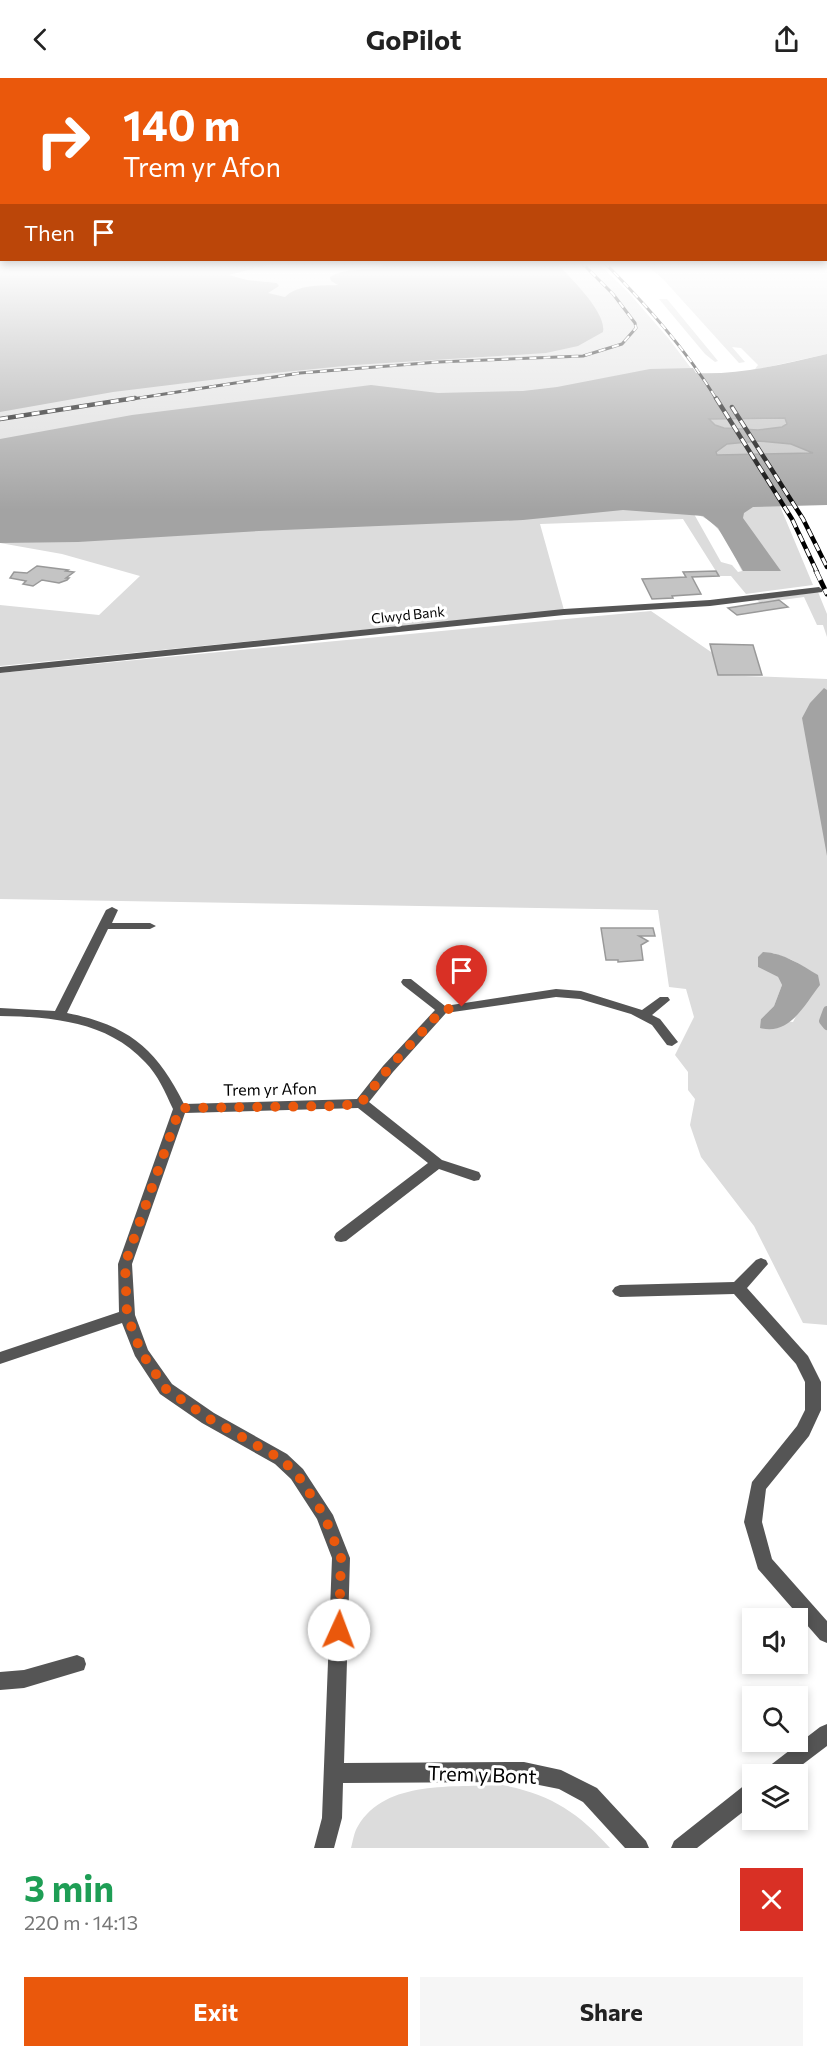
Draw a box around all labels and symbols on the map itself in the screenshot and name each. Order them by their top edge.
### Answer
street label: Clwyd Bank [370,602,446,627]
pin [436,945,487,1007]
street label: Trem yr Afon [223,1078,317,1099]
position arrow [307,1598,371,1662]
street label: Trem y Bont [427,1760,537,1788]

